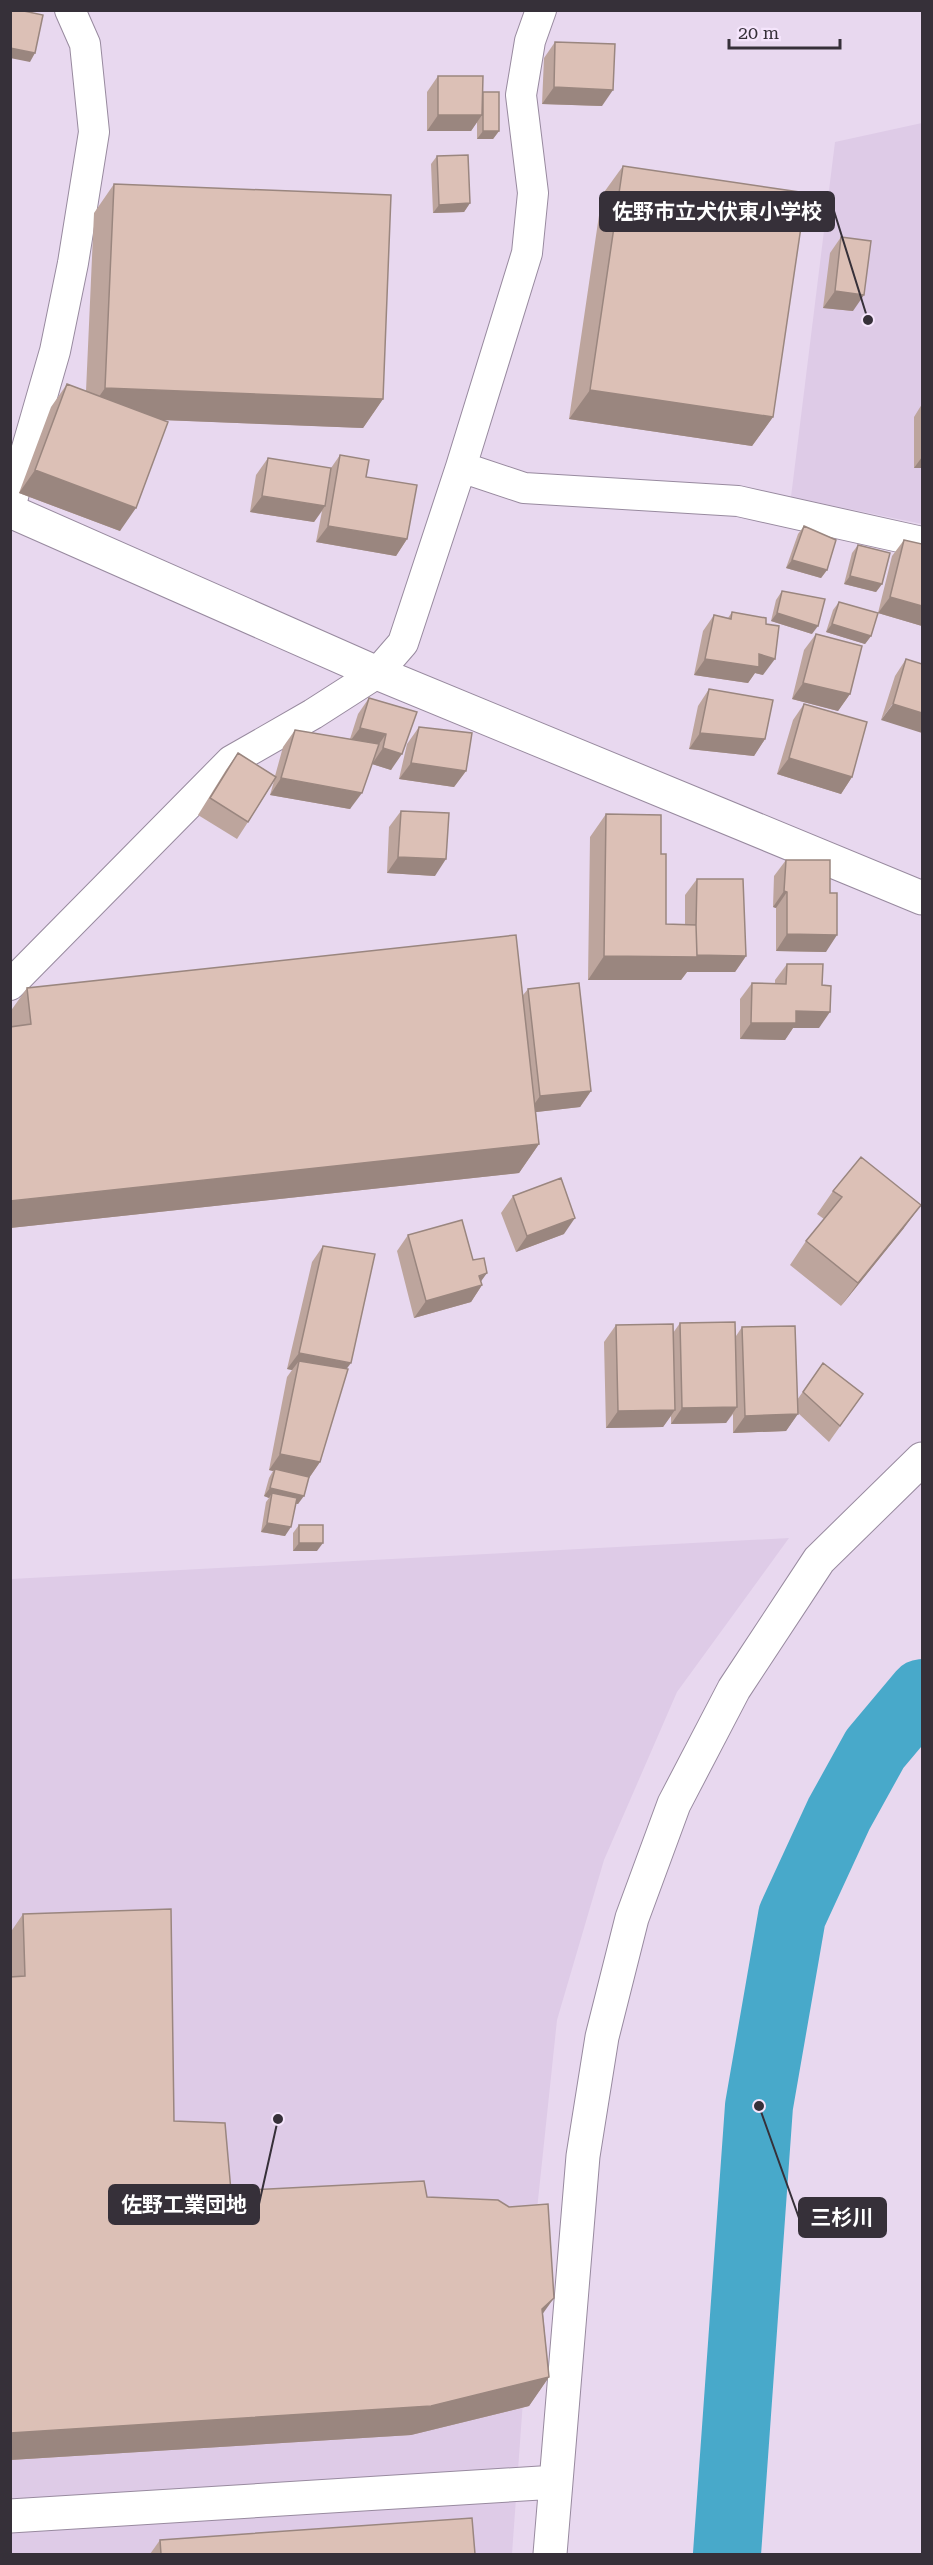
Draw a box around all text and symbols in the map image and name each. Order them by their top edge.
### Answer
scale bar [729,12,840,50]
text: 20 m [738,22,779,43]
callout: 佐野市立犬伏東小学校 [600,192,834,231]
text: 佐野市立犬伏東小学校 [612,200,822,224]
callout: 佐野工業団地 [109,2185,259,2224]
text: 佐野工業団地 [121,2193,247,2217]
callout: 三杉川 [799,2198,886,2237]
text: 三杉川 [811,2206,874,2230]

